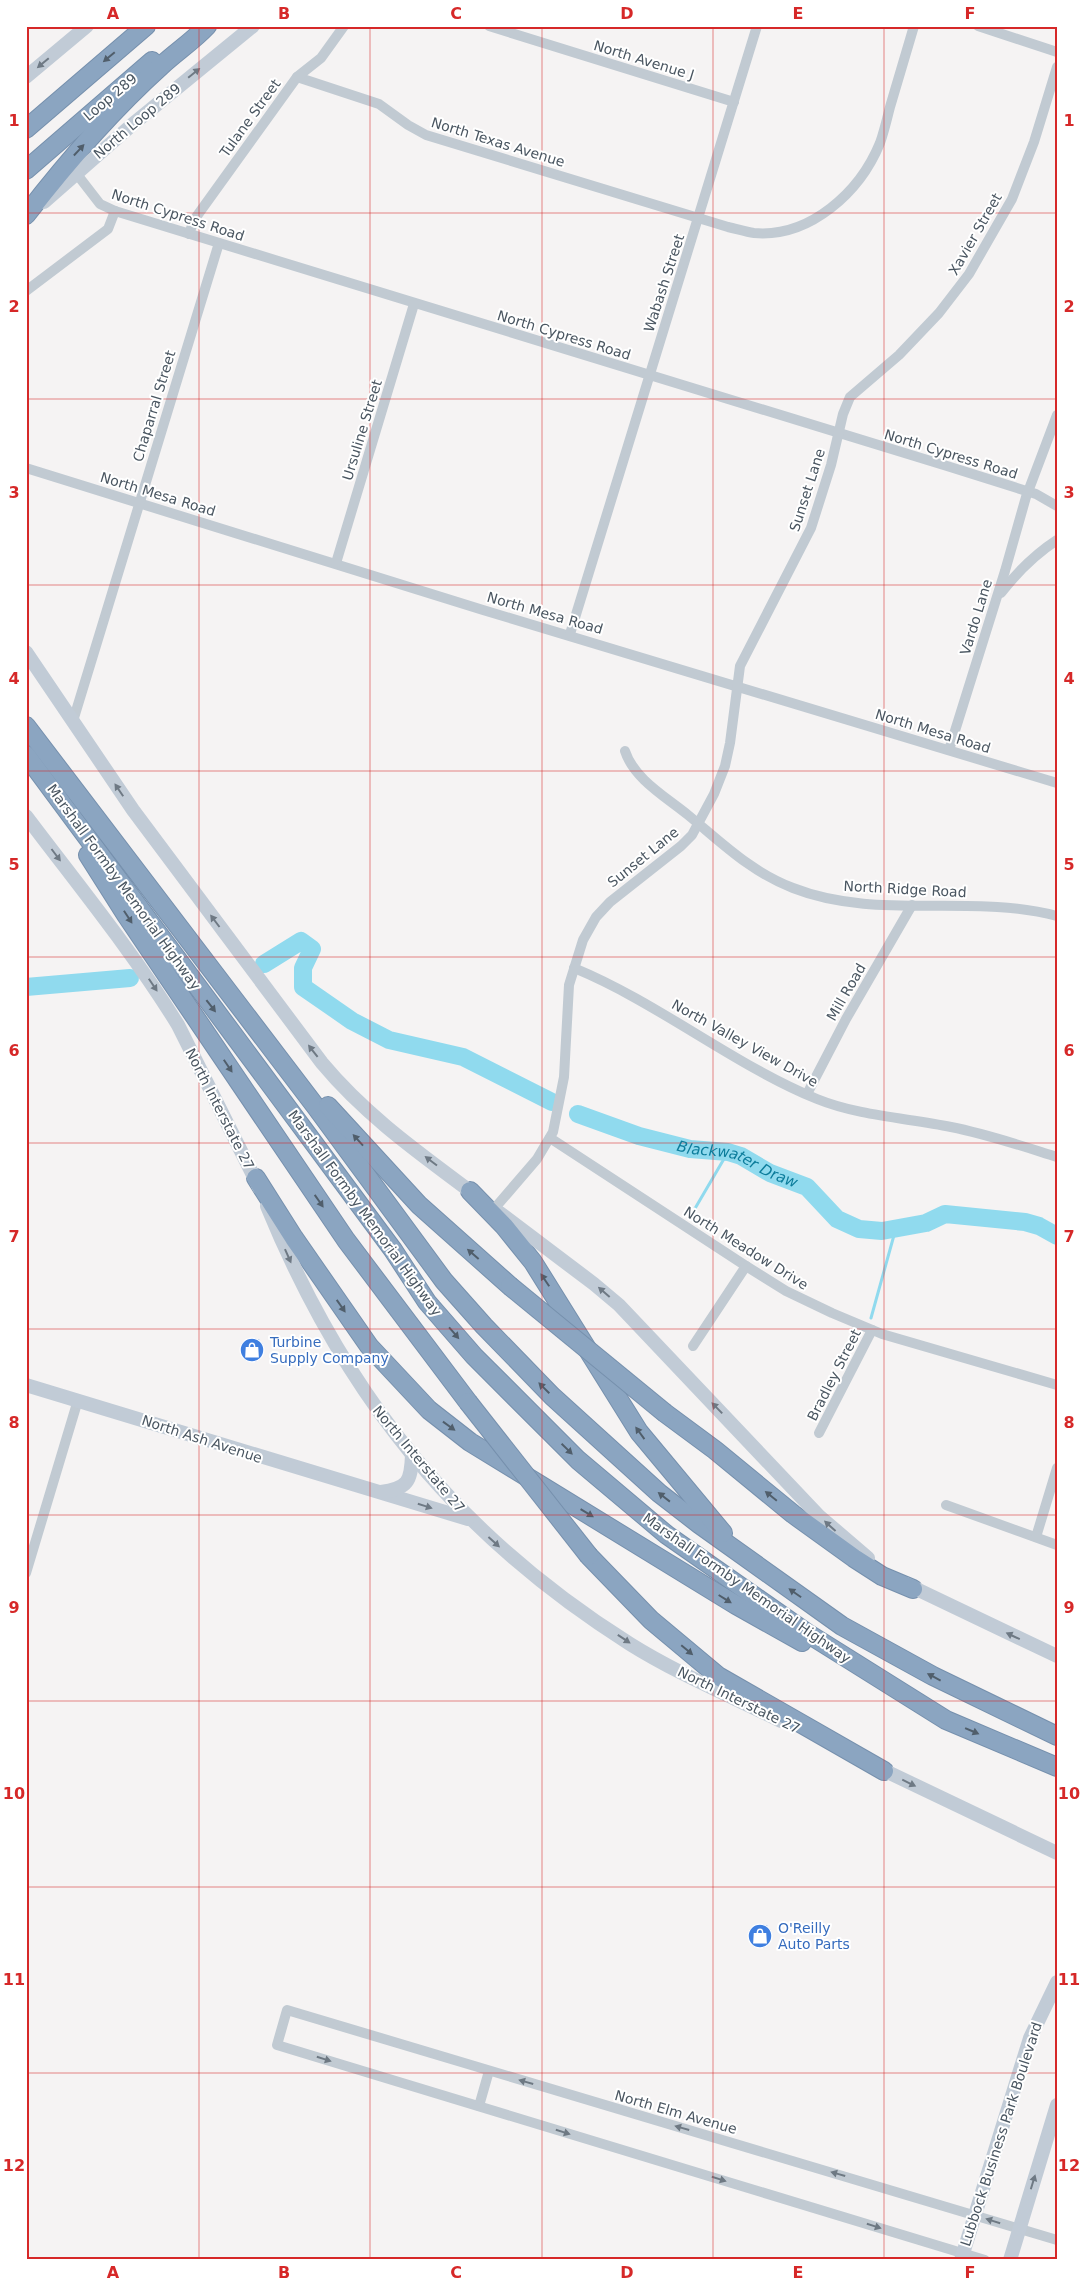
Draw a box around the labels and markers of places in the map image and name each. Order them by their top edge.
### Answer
place label: Turbine Supply Company [269,1334,389,1366]
shop icon: Turbine Supply Company [239,1337,265,1363]
place label: O'Reilly Auto Parts [778,1920,850,1952]
shop icon: O'Reilly Auto Parts [747,1923,773,1949]

